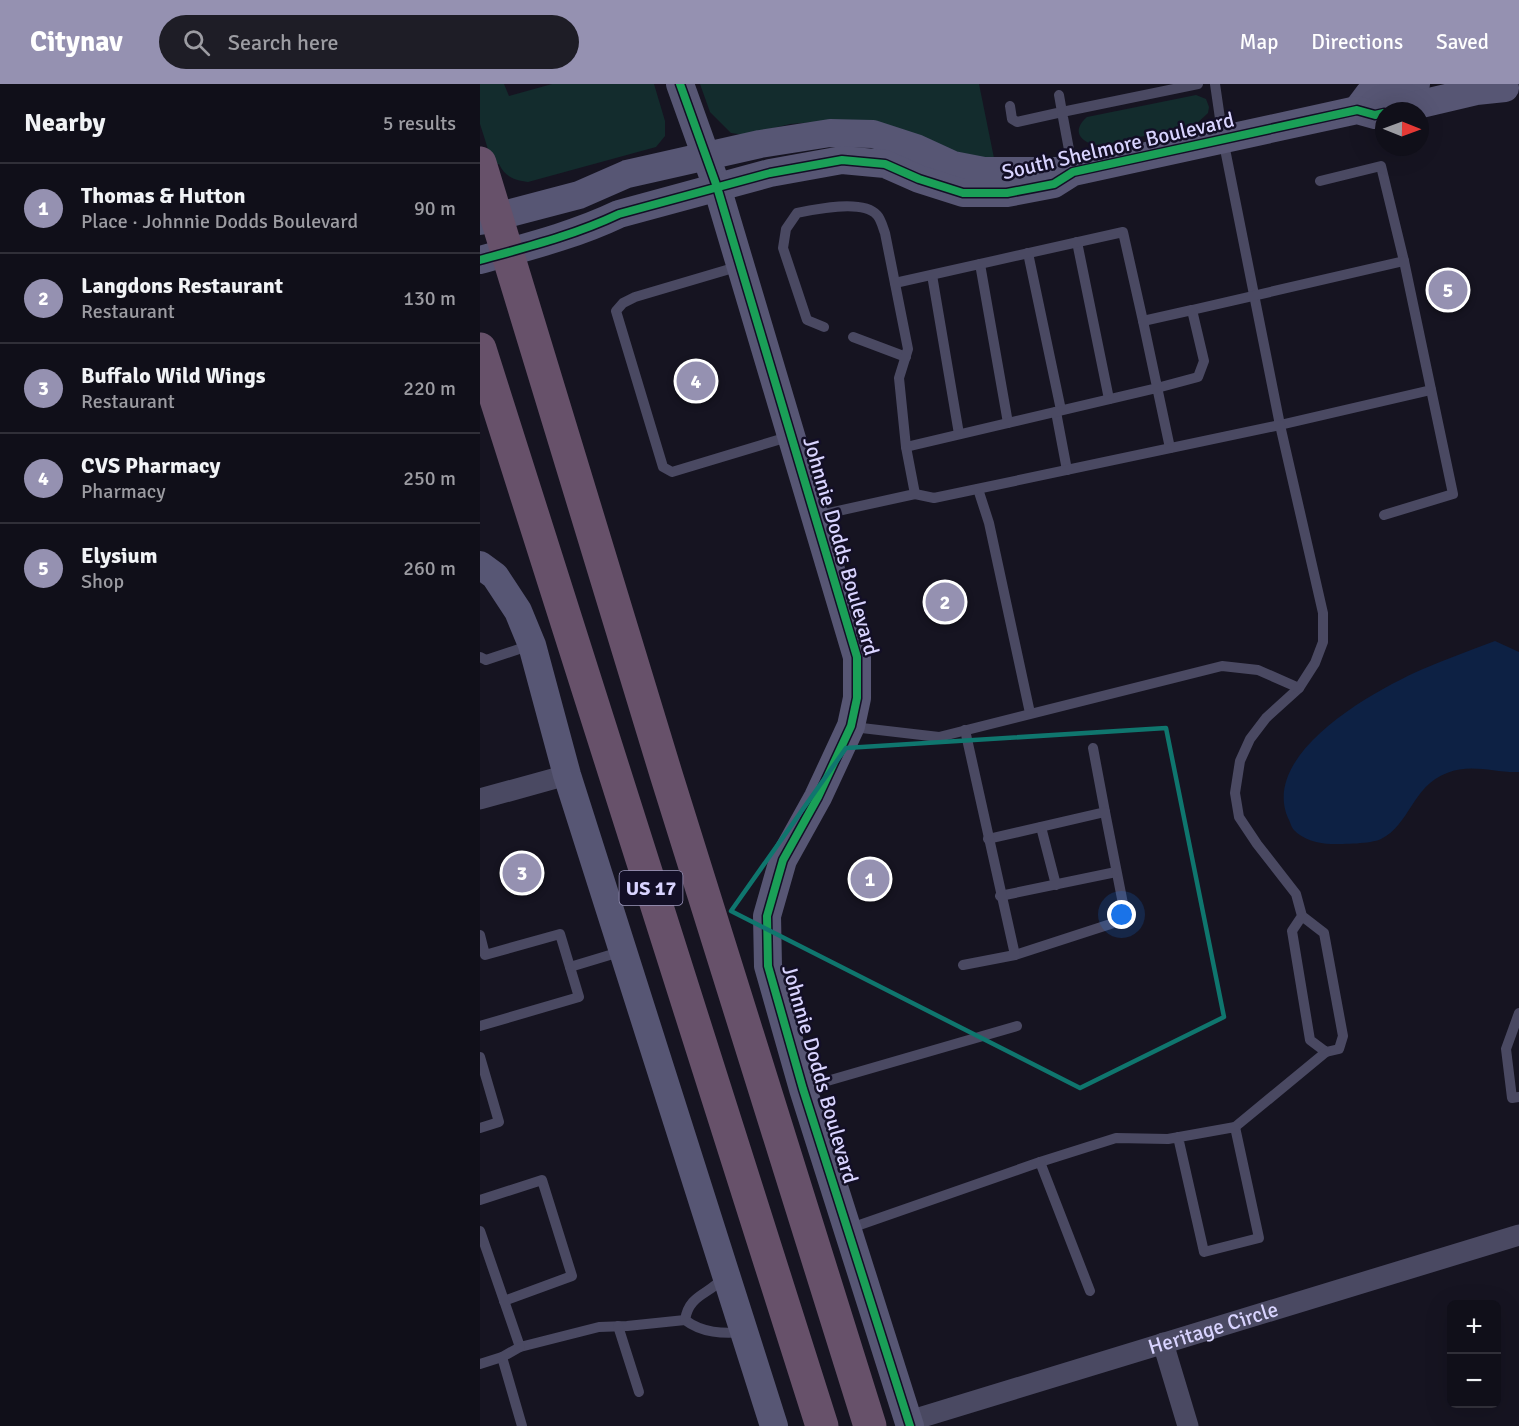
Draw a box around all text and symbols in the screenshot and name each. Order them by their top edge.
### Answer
search box [159,15,579,69]
text: Citynav [30,25,123,59]
icon: search [180,26,213,59]
text: Search here [228,29,339,56]
text: Map [1240,29,1278,55]
text: Directions [1311,29,1403,55]
text: Saved [1436,29,1489,55]
north arrow [1375,102,1429,156]
text: Nearby [24,107,105,139]
street label: South Shelmore Boulevard [999,107,1237,185]
text: 5 results [383,111,456,136]
text: Thomas & Hutton [81,182,246,209]
text: 1 [38,196,49,221]
text: 90 m [414,196,456,221]
text: Place · Johnnie Dodds Boulevard [81,209,358,234]
pin: 5 [1428,268,1468,312]
text: Langdons Restaurant [81,272,283,299]
text: 2 [38,286,49,311]
text: 130 m [403,286,456,311]
text: Restaurant [81,299,175,324]
pin: 4 [676,358,716,404]
text: Buffalo Wild Wings [81,362,265,389]
text: 3 [38,376,49,401]
text: 220 m [403,376,456,401]
text: Restaurant [81,389,175,414]
street label: Johnnie Dodds Boulevard [797,434,885,658]
text: CVS Pharmacy [81,452,220,479]
text: 4 [38,466,49,491]
text: 250 m [403,466,456,491]
text: Pharmacy [81,479,166,504]
text: Elysium [81,542,157,569]
text: 5 [38,556,49,581]
text: 260 m [403,556,456,581]
text: Shop [81,569,124,594]
pin: 2 [926,580,964,624]
pin: 3 [502,850,542,896]
pin: 1 [850,856,890,902]
road number: US 17 [620,871,682,905]
your location [1107,900,1136,929]
street label: Johnnie Dodds Boulevard [776,962,864,1186]
street label: Heritage Circle [1145,1296,1281,1360]
map controls [1447,1300,1501,1408]
button: + [1447,1300,1501,1354]
button: − [1447,1354,1501,1408]

